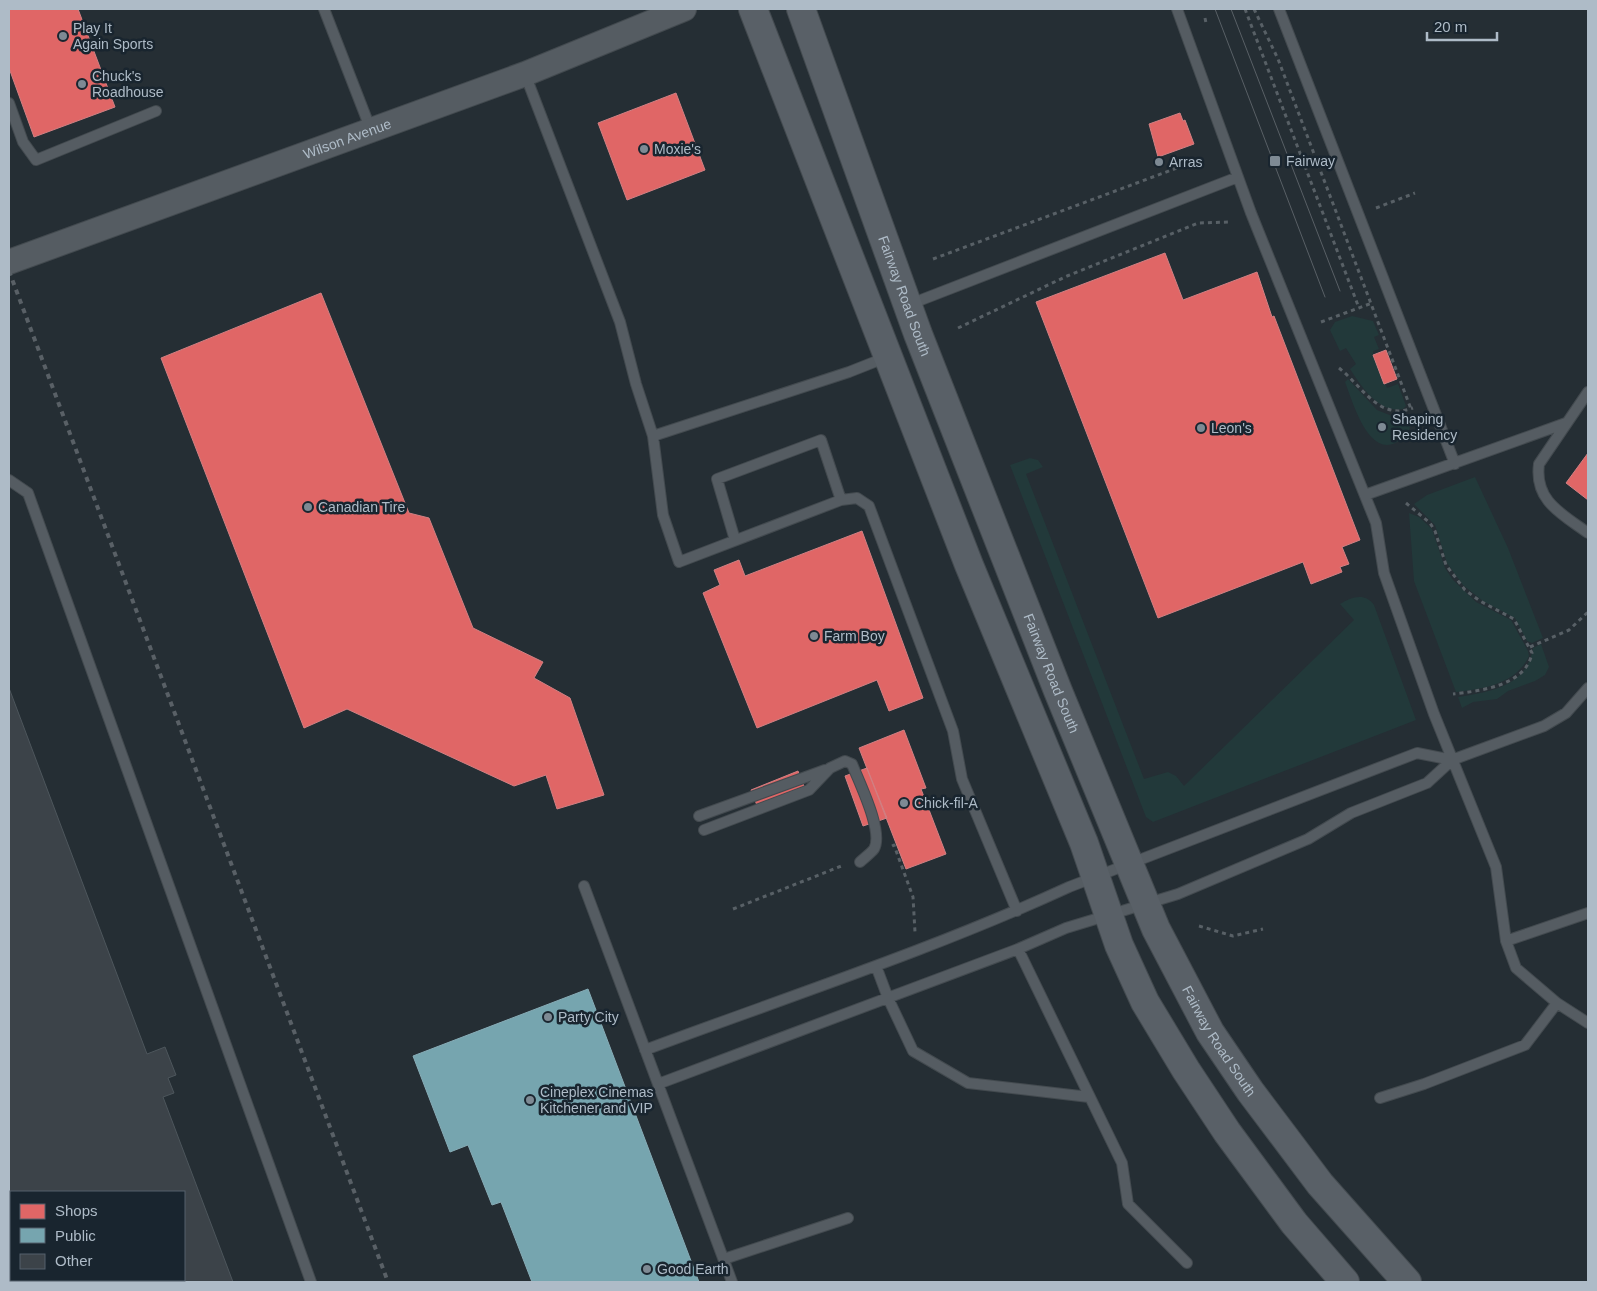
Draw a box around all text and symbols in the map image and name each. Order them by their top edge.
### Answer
scale bar [1427,10,1497,42]
text: 20 m [1434,18,1467,35]
place label: Play It Again Sports [73,20,153,52]
marker: Play It Again Sports [57,30,69,42]
place label: Chuck's Roadhouse [92,68,164,100]
marker: Chuck's Roadhouse [76,78,88,90]
street label: Wilson Avenue [301,115,394,162]
place label: Moxie's [654,141,701,157]
marker: Moxie's [638,143,650,155]
place label: Fairway [1286,153,1335,169]
place label: Arras [1169,154,1202,170]
marker: Fairway [1268,154,1282,168]
marker: Arras [1153,156,1165,168]
street label: Fairway Road South [875,234,934,358]
place label: Shaping Residency [1392,411,1457,443]
place label: Leon's [1211,420,1252,436]
marker: Shaping Residency [1376,421,1388,433]
marker: Leon's [1195,422,1207,434]
place label: Canadian Tire [318,499,405,515]
marker: Canadian Tire [302,501,314,513]
street label: Fairway Road South [1020,611,1082,735]
place label: Farm Boy [824,628,885,644]
marker: Farm Boy [808,630,820,642]
place label: Chick-fil-A [914,795,978,811]
marker: Chick-fil-A [898,797,910,809]
street label: Fairway Road South [1179,983,1259,1100]
place label: Party City [558,1009,619,1025]
marker: Party City [542,1011,554,1023]
place label: Cineplex Cinemas Kitchener and VIP [540,1084,654,1116]
marker: Cineplex Cinemas Kitchener and VIP [524,1094,536,1106]
legend [10,1191,185,1281]
text: Shops [55,1202,98,1219]
text: Public [55,1227,96,1244]
text: Other [55,1252,93,1269]
place label: Good Earth [657,1261,729,1277]
marker: Good Earth [641,1263,653,1275]

